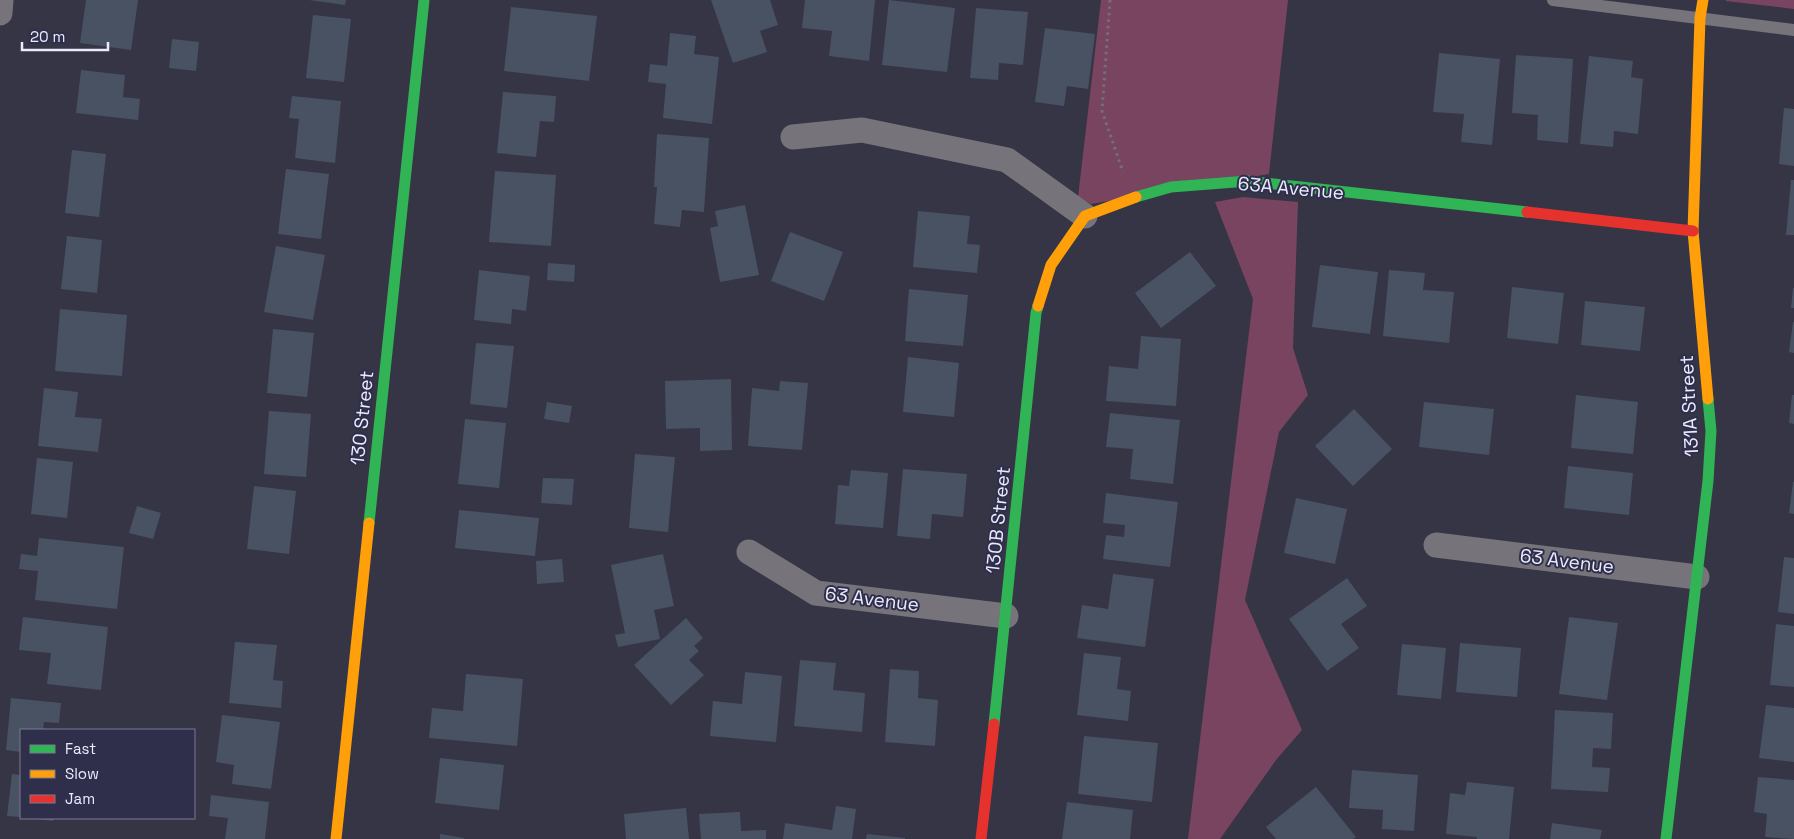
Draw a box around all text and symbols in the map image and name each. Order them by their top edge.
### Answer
scale bar [22,20,109,52]
text: 20 m [30,27,65,46]
street label: 63A Avenue [1237,171,1345,205]
street label: 131A Street [1674,355,1704,457]
street label: 130 Street [345,370,379,466]
street label: 130B Street [980,465,1016,575]
street label: 63 Avenue [1518,543,1616,579]
street label: 63 Avenue [823,581,921,617]
legend [20,729,195,819]
text: Fast [65,739,96,758]
text: Slow [65,764,99,783]
text: Jam [65,789,95,808]

